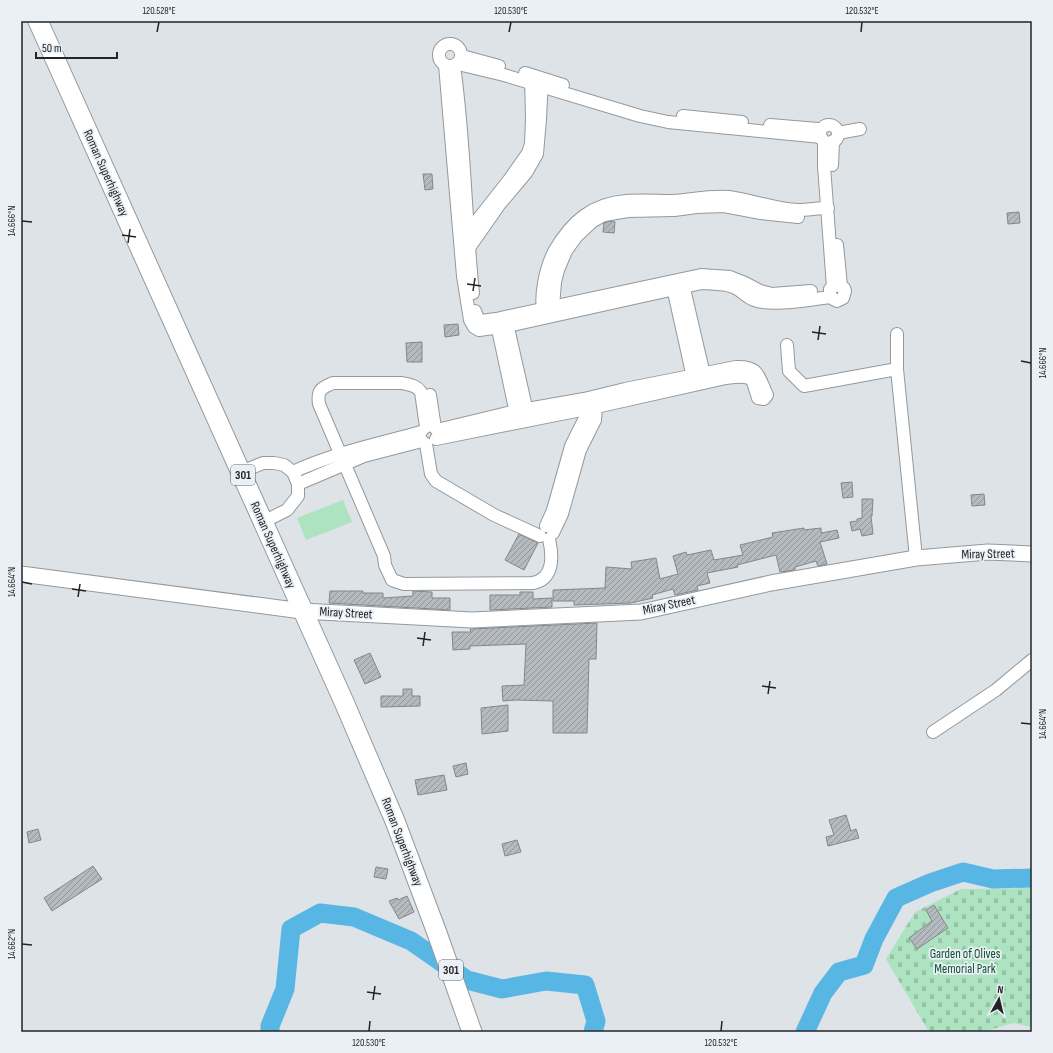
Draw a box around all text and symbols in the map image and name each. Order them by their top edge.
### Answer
text: 120.528°E [142,5,176,17]
text: 120.530°E [494,5,528,17]
text: 120.532°E [845,5,879,17]
scale bar [36,34,117,60]
text: 50 m [42,41,62,56]
street label: Roman Superhighway [80,127,132,219]
text: 14.666°N [6,206,18,236]
text: 14.666°N [1037,348,1049,378]
road number: 301 [231,465,255,485]
street label: Roman Superhighway [247,499,299,591]
street label: Miray Street [961,546,1015,562]
text: 14.664°N [6,567,18,597]
street label: Miray Street [641,592,697,618]
street label: Miray Street [319,604,373,622]
text: 14.664°N [1037,709,1049,739]
street label: Roman Superhighway [378,796,426,888]
text: 14.662°N [6,929,18,959]
park label: Garden of Olives Memorial Park [930,946,1001,977]
road number: 301 [439,960,463,980]
north arrow [979,979,1019,1019]
text: N [997,983,1004,996]
text: 120.530°E [352,1037,386,1049]
text: 120.532°E [704,1037,738,1049]

